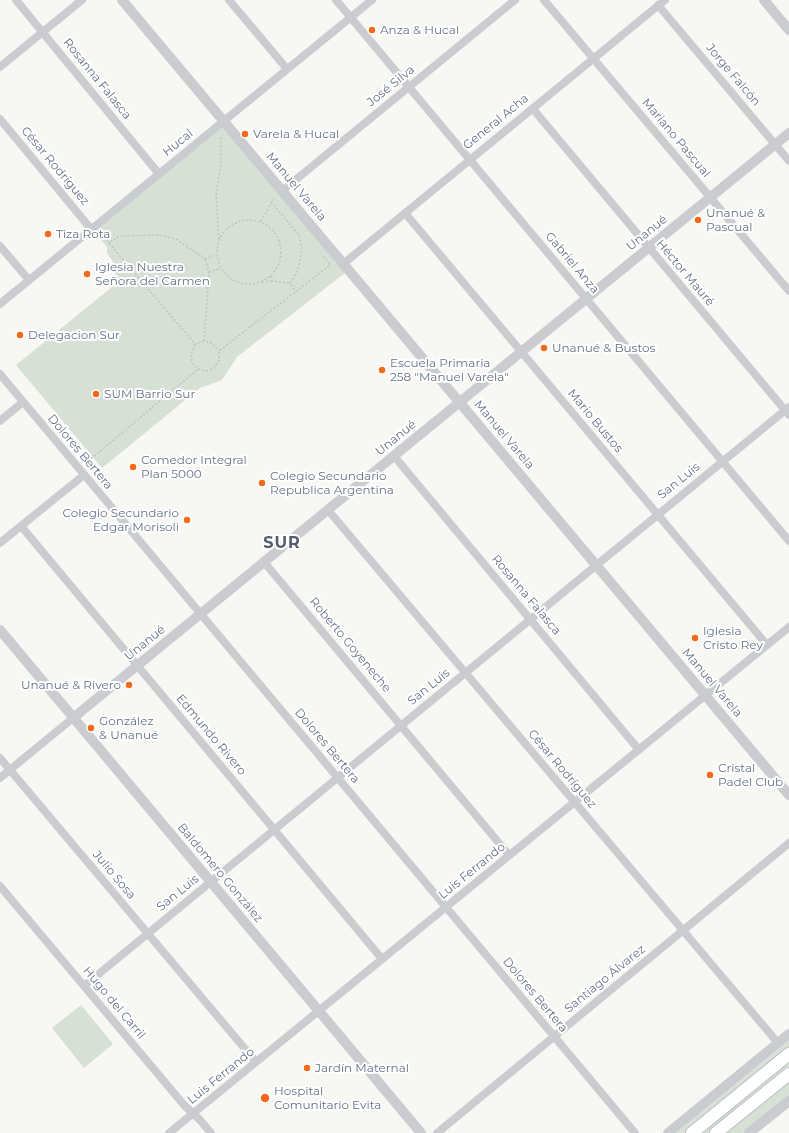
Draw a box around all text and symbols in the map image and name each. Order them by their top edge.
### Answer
place label: Anza & Hucal [380,23,459,37]
marker: Anza & Hucal [367,25,377,35]
street label: Rosanna Falasca [60,36,134,122]
street label: Jorge Falcón [703,41,763,109]
street label: José Silva [364,62,418,110]
street label: General Acha [460,91,532,153]
street label: Mariano Pascual [639,96,713,180]
street label: César Rodríguez [18,124,92,208]
street label: Hucal [160,126,196,160]
place label: Varela & Hucal [253,127,339,141]
marker: Varela & Hucal [240,129,250,139]
street label: Manuel Varela [263,150,329,224]
place label: Unanué & Pascual [706,206,765,234]
street label: Unanué [624,212,670,254]
marker: Unanué & Pascual [693,215,703,225]
place label: Tiza Rota [56,227,110,241]
marker: Tiza Rota [43,229,53,239]
street label: Gabriel Anza [542,229,602,297]
street label: Héctor Mauré [653,237,717,309]
place label: Iglesia Nuestra Señora del Carmen [95,260,210,288]
marker: Iglesia Nuestra Señora del Carmen [82,269,92,279]
place label: Delegacion Sur [28,328,120,342]
marker: Delegacion Sur [15,330,25,340]
place label: Unanué & Bustos [552,341,655,355]
marker: Unanué & Bustos [539,343,549,353]
place label: Escuela Primaria 258 "Manuel Varela" [390,356,509,384]
marker: Escuela Primaria 258 "Manuel Varela" [377,365,387,375]
street label: Mario Bustos [564,386,626,456]
place label: SUM Barrio Sur [104,387,195,401]
marker: SUM Barrio Sur [91,389,101,399]
street label: Manuel Varela [471,398,537,472]
street label: Dolores Bertera [44,411,116,493]
street label: Unanué [373,417,419,459]
place label: Comedor Integral Plan 5000 [141,453,247,481]
street label: San Luis [655,460,703,502]
marker: Comedor Integral Plan 5000 [128,462,138,472]
place label: Colegio Secundario Republica Argentina [270,469,394,497]
marker: Colegio Secundario Republica Argentina [257,478,267,488]
place label: Colegio Secundario Edgar Morisoli [62,506,179,534]
marker: Colegio Secundario Edgar Morisoli [182,515,192,525]
district label: SUR [263,533,301,553]
street label: Rosanna Falasca [488,552,564,638]
street label: Roberto Goyeneche [306,595,394,695]
street label: Unanué [122,622,168,664]
place label: Iglesia Cristo Rey [703,624,763,652]
marker: Iglesia Cristo Rey [690,633,700,643]
street label: Manuel Varela [679,646,745,720]
street label: San Luis [405,666,453,708]
place label: Unanué & Rivero [21,678,121,692]
marker: Unanué & Rivero [124,680,134,690]
street label: Edmundo Rivero [173,692,249,778]
street label: Dolores Bertera [291,705,363,787]
place label: González & Unanué [99,714,158,742]
marker: González & Unanué [86,723,96,733]
street label: César Rodríguez [525,727,599,811]
place label: Cristal Padel Club [718,761,783,789]
marker: Cristal Padel Club [705,770,715,780]
street label: Baldomero González [174,820,266,926]
street label: Luis Ferrando [436,840,508,902]
street label: Julio Sosa [90,848,138,902]
street label: San Luis [154,872,202,914]
street label: Santiago Álvarez [562,942,648,1016]
street label: Dolores Bertera [499,954,571,1036]
street label: Hugo del Carril [80,964,148,1042]
street label: Luis Ferrando [185,1045,257,1107]
place label: Jardín Maternal [315,1061,409,1075]
marker: Jardín Maternal [302,1063,312,1073]
place label: Hospital Comunitario Evita [274,1084,381,1112]
marker: Hospital Comunitario Evita [259,1092,271,1104]

